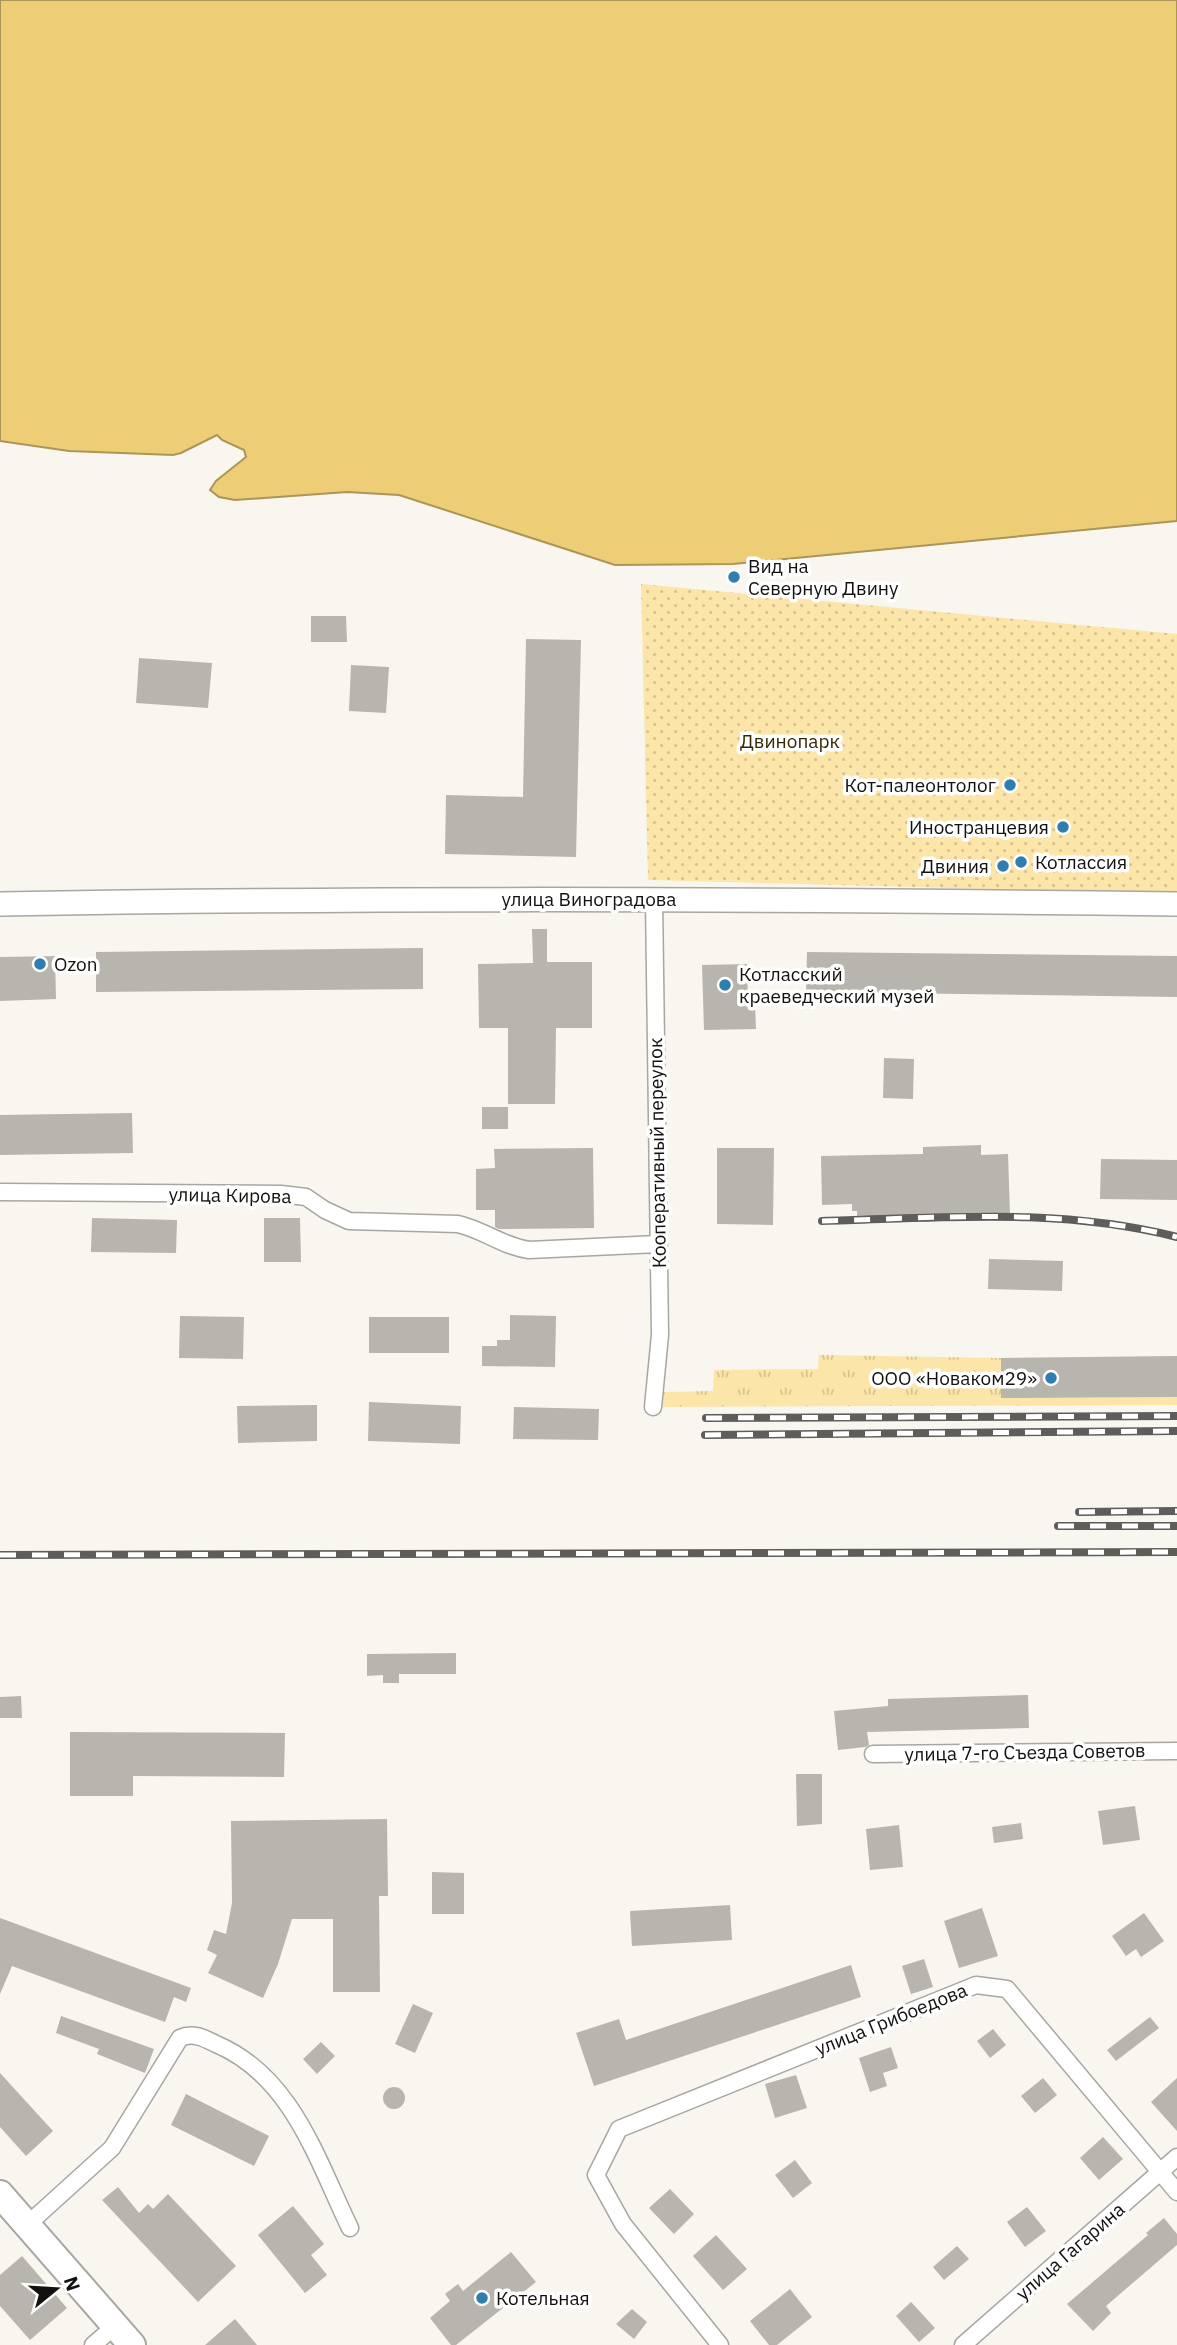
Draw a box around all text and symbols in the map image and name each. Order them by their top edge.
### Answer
place label: Вид на Северную Двину [748,554,899,600]
marker: Вид на Северную Двину [726,569,742,585]
park label: Двинопарк [740,729,840,753]
place label: Кот-палеонтолог [845,773,996,797]
marker: Кот-палеонтолог [1002,777,1018,793]
place label: Иностранцевия [909,815,1049,839]
marker: Иностранцевия [1055,819,1071,835]
place label: Котлассия [1035,850,1127,874]
place label: Двиния [921,854,989,878]
marker: Котлассия [1013,854,1029,870]
marker: Двиния [995,858,1011,874]
street label: улица Виноградова [501,887,677,911]
place label: Ozon [54,952,98,976]
marker: Ozon [32,956,48,972]
place label: Котласский краеведческий музей [739,962,934,1008]
marker: Котласский краеведческий музей [717,977,733,993]
street label: Кооперативный переулок [643,1038,671,1268]
street label: улица Кирова [168,1182,292,1208]
place label: ООО «Новаком29» [871,1366,1037,1390]
marker: ООО «Новаком29» [1043,1370,1059,1386]
street label: улица 7-го Съезда Советов [904,1738,1146,1766]
street label: улица Грибоедова [811,1978,971,2060]
street label: улица Гагарина [1011,2197,1129,2305]
north arrow [21,2254,91,2324]
text: N [59,2273,86,2294]
place label: Котельная [496,2286,590,2310]
marker: Котельная [474,2290,490,2306]

